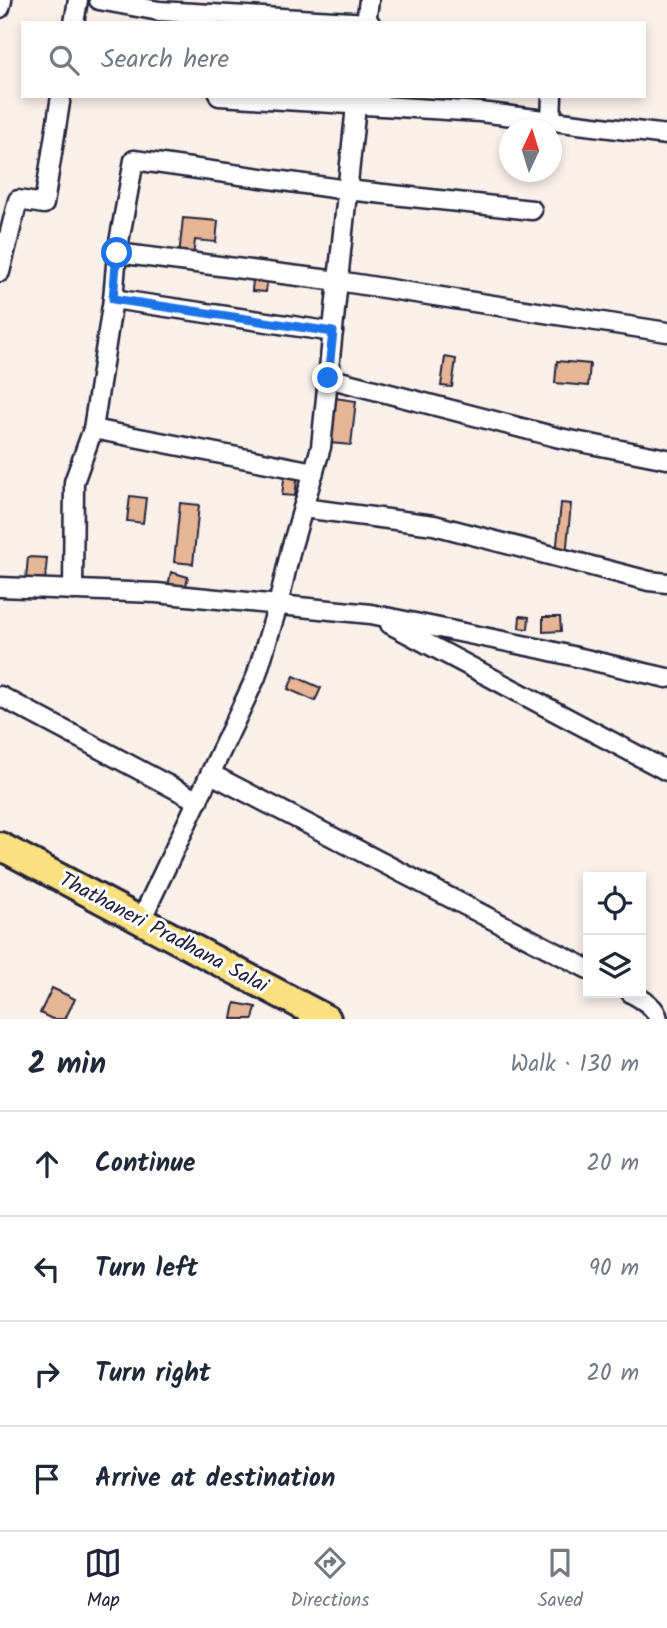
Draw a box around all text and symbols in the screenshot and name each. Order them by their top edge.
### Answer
search box [21,21,646,98]
text: Search here [101,39,229,81]
icon: search [45,41,83,79]
north arrow [499,119,562,182]
route start [101,237,132,268]
route end [312,362,343,393]
street label: Thathaneri Pradhana Salai [53,864,275,1003]
map controls [583,872,646,998]
button: locate [583,872,646,935]
button: layers [583,935,646,998]
text: 2 min [28,1041,106,1089]
text: Walk · 130 m [511,1047,639,1083]
text: Continue [95,1143,196,1185]
icon: ahead [28,1145,66,1183]
text: 20 m [587,1146,639,1182]
text: Turn left [95,1248,198,1290]
icon: left [28,1250,66,1288]
text: 90 m [589,1251,639,1287]
text: Turn right [95,1353,211,1395]
icon: right [28,1355,66,1393]
text: 20 m [587,1356,639,1392]
text: Arrive at destination [95,1458,335,1500]
icon: arrive [28,1460,66,1498]
tab: Map [84,1544,122,1616]
tab: Directions [291,1544,369,1616]
tab: Saved [538,1544,583,1616]

